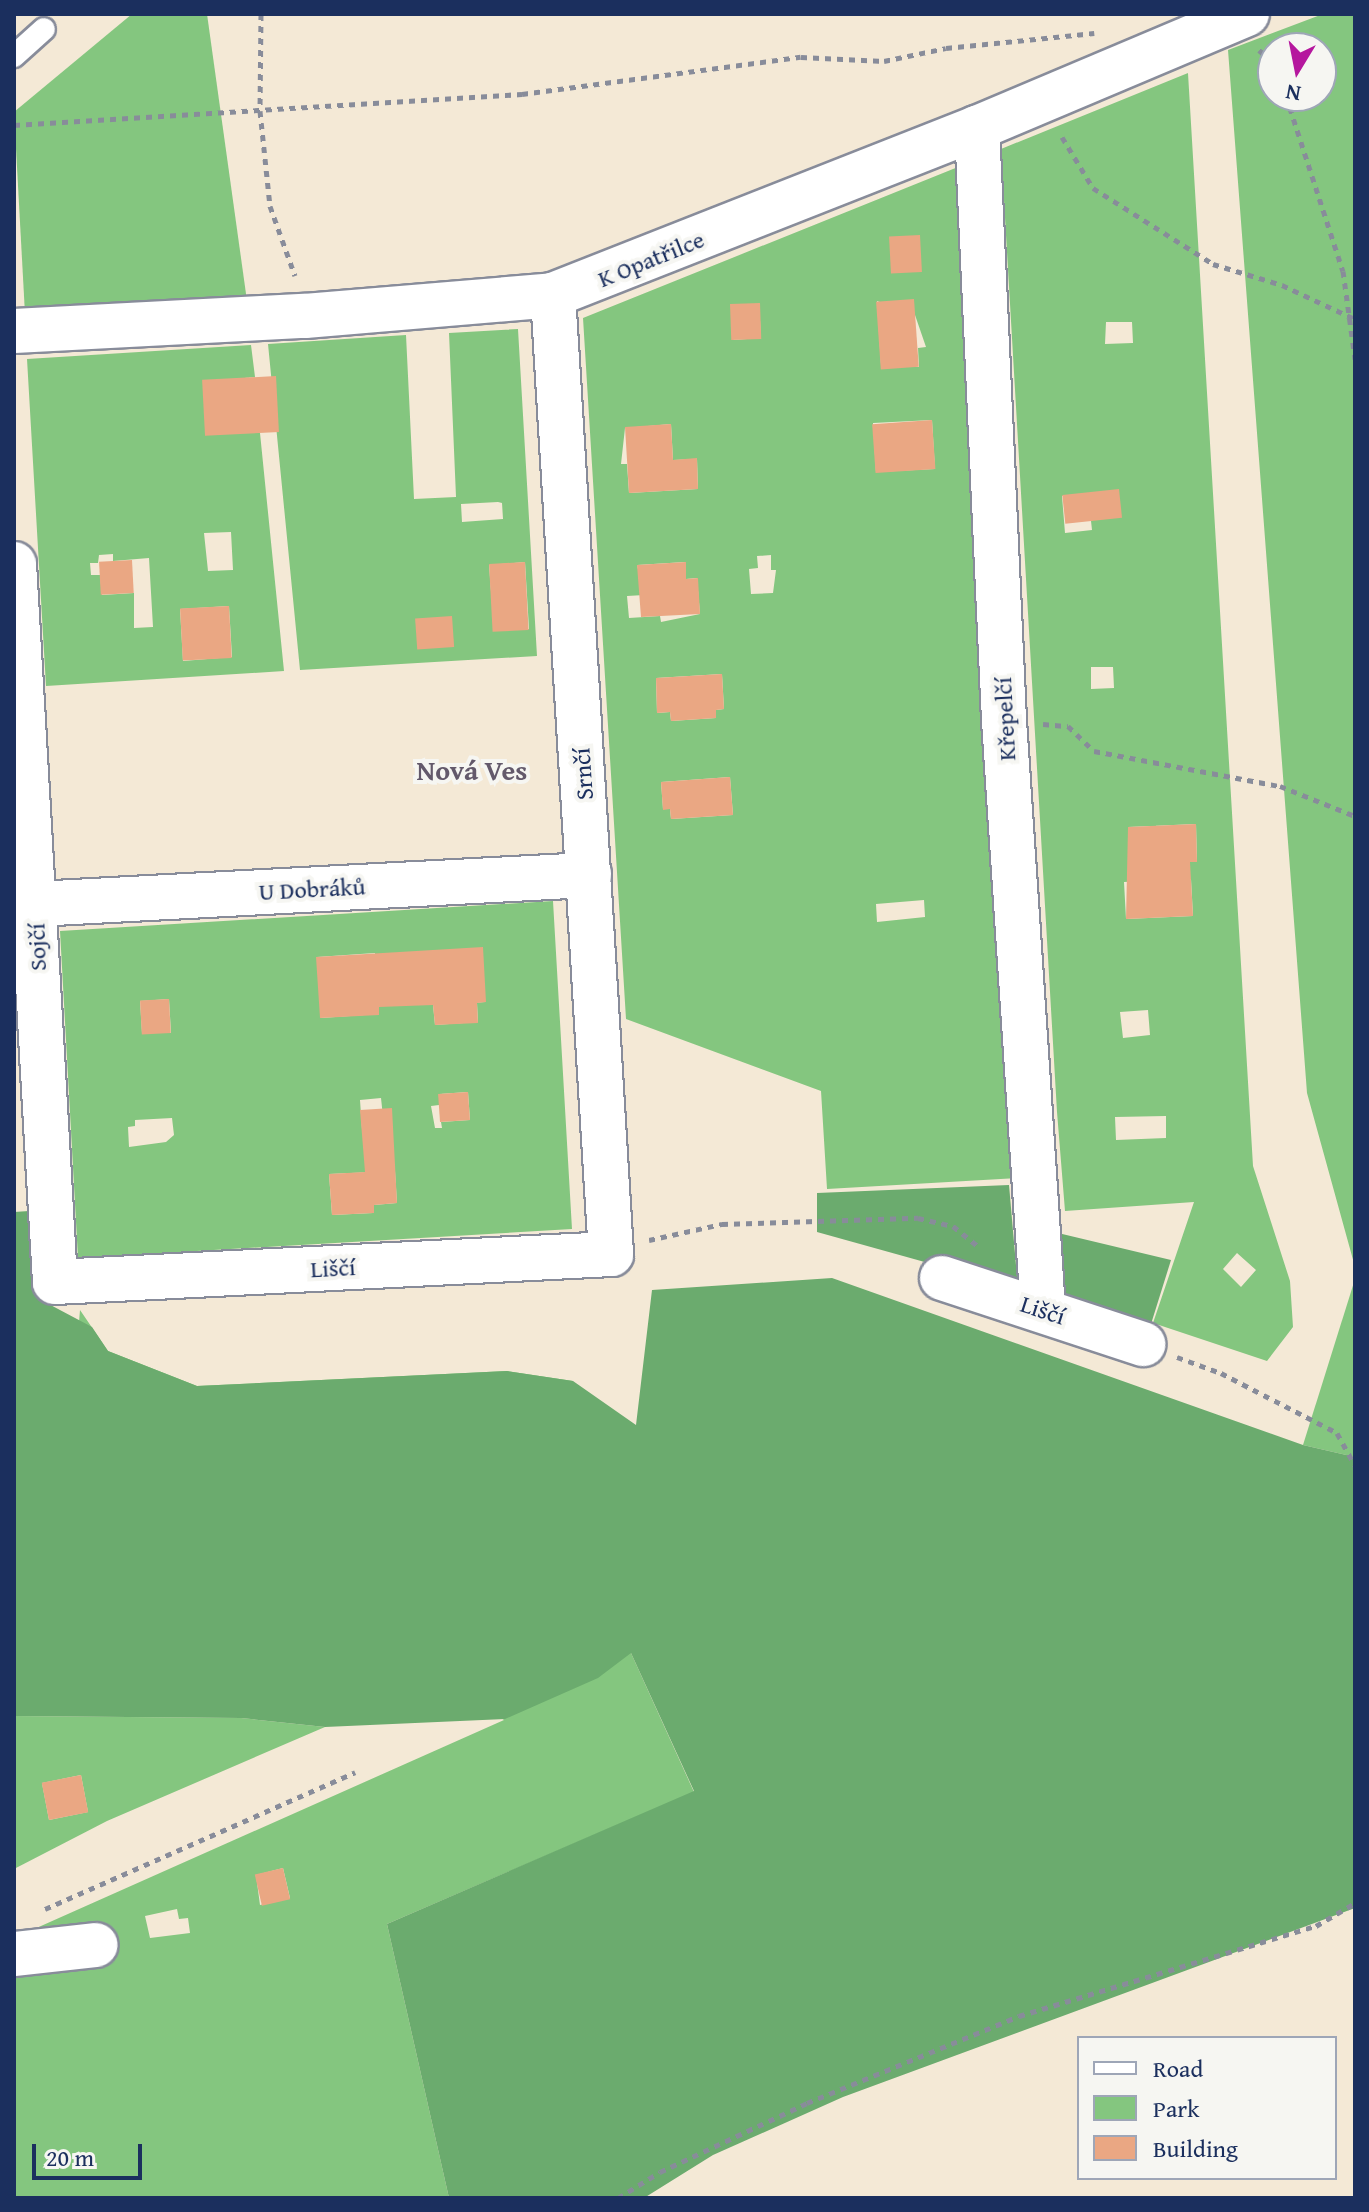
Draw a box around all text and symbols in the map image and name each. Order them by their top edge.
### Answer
north arrow [1257,32,1337,112]
text: N [1283,77,1303,111]
street label: K Opatřilce [594,225,708,293]
street label: Křepelčí [988,676,1022,762]
street label: Srnčí [567,747,599,801]
district label: Nová Ves [417,753,527,787]
street label: U Dobráků [258,872,366,906]
street label: Sojčí [22,923,52,971]
street label: Liščí [310,1252,356,1284]
street label: Liščí [1017,1289,1069,1331]
legend [1077,2036,1337,2180]
text: Road [1153,2051,1203,2086]
text: Park [1153,2091,1199,2126]
scale bar [36,2128,146,2178]
text: Building [1153,2131,1238,2166]
text: 20 m [46,2140,94,2175]

